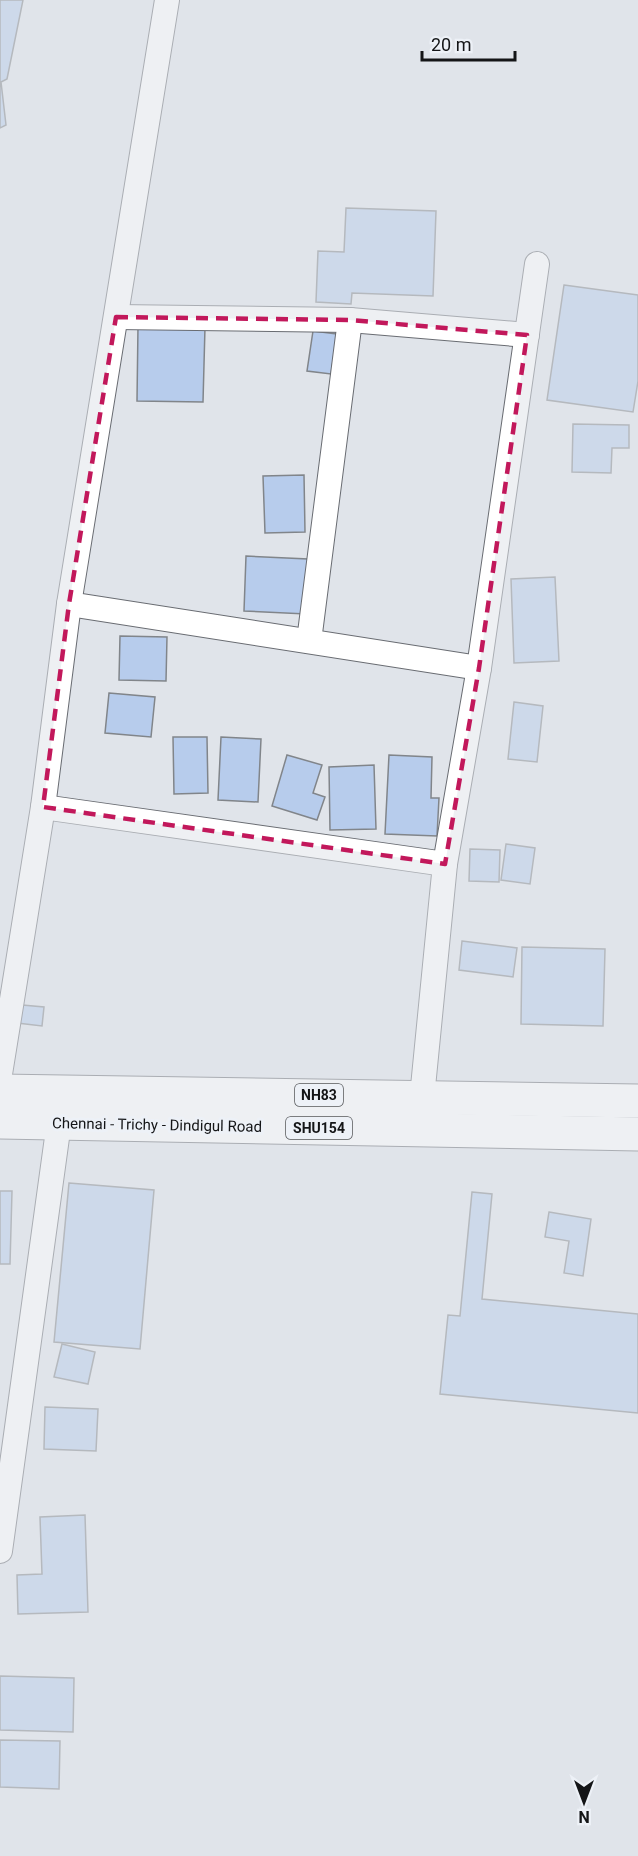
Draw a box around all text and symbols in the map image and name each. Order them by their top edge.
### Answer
scale bar [422,24,515,62]
text: 20 m [431,34,471,55]
road number: NH83 [295,1084,343,1106]
street label: Chennai - Trichy - Dindigul Road [52,1114,262,1136]
road number: SHU154 [286,1117,352,1139]
north arrow [554,1772,614,1832]
text: N [578,1807,590,1826]

